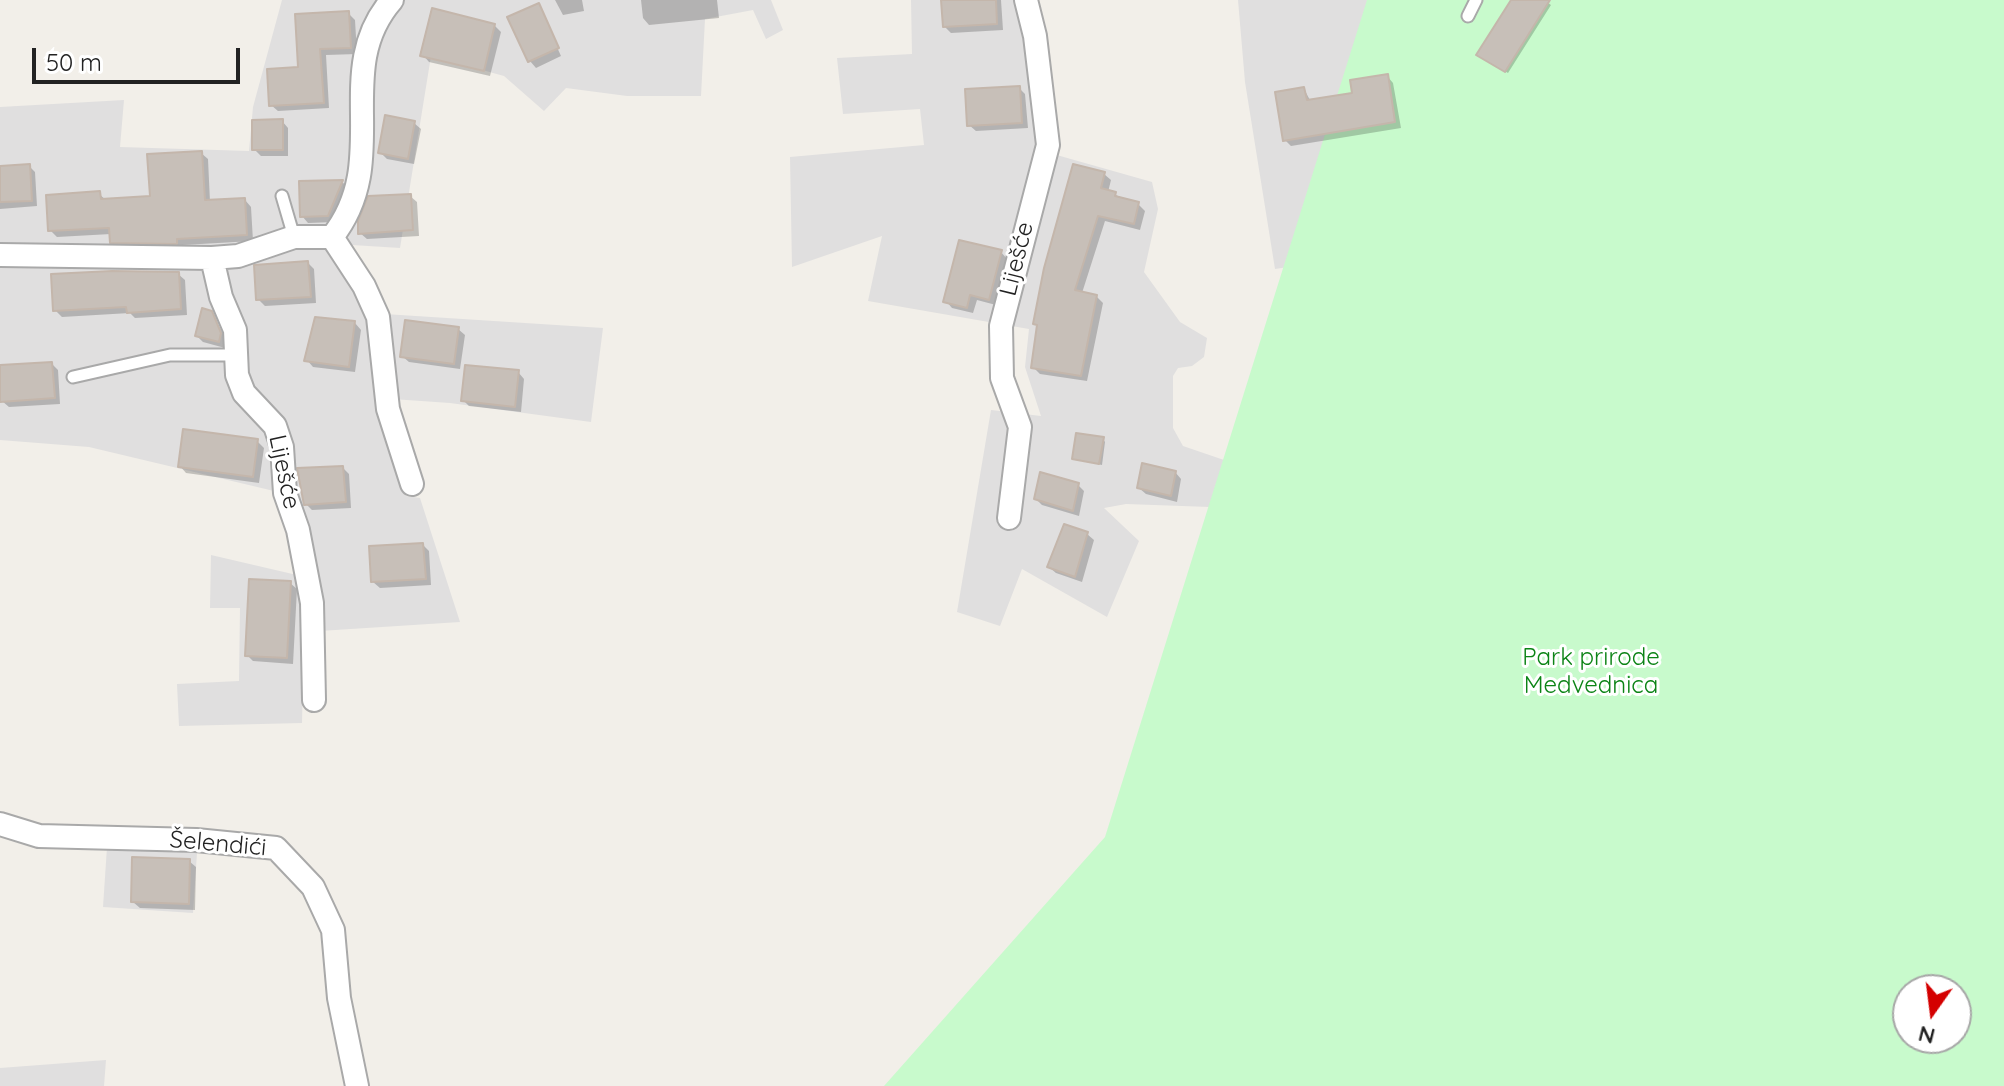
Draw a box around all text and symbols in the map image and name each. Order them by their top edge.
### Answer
scale bar [36,32,244,82]
text: 50 m [46,47,102,77]
street label: Liješće [994,219,1040,299]
street label: Liješće [262,432,306,512]
park label: Park prirode Medvednica [1522,644,1660,700]
street label: Šelendići [168,825,268,863]
north arrow [1892,974,1972,1054]
text: N [1915,1020,1938,1051]

